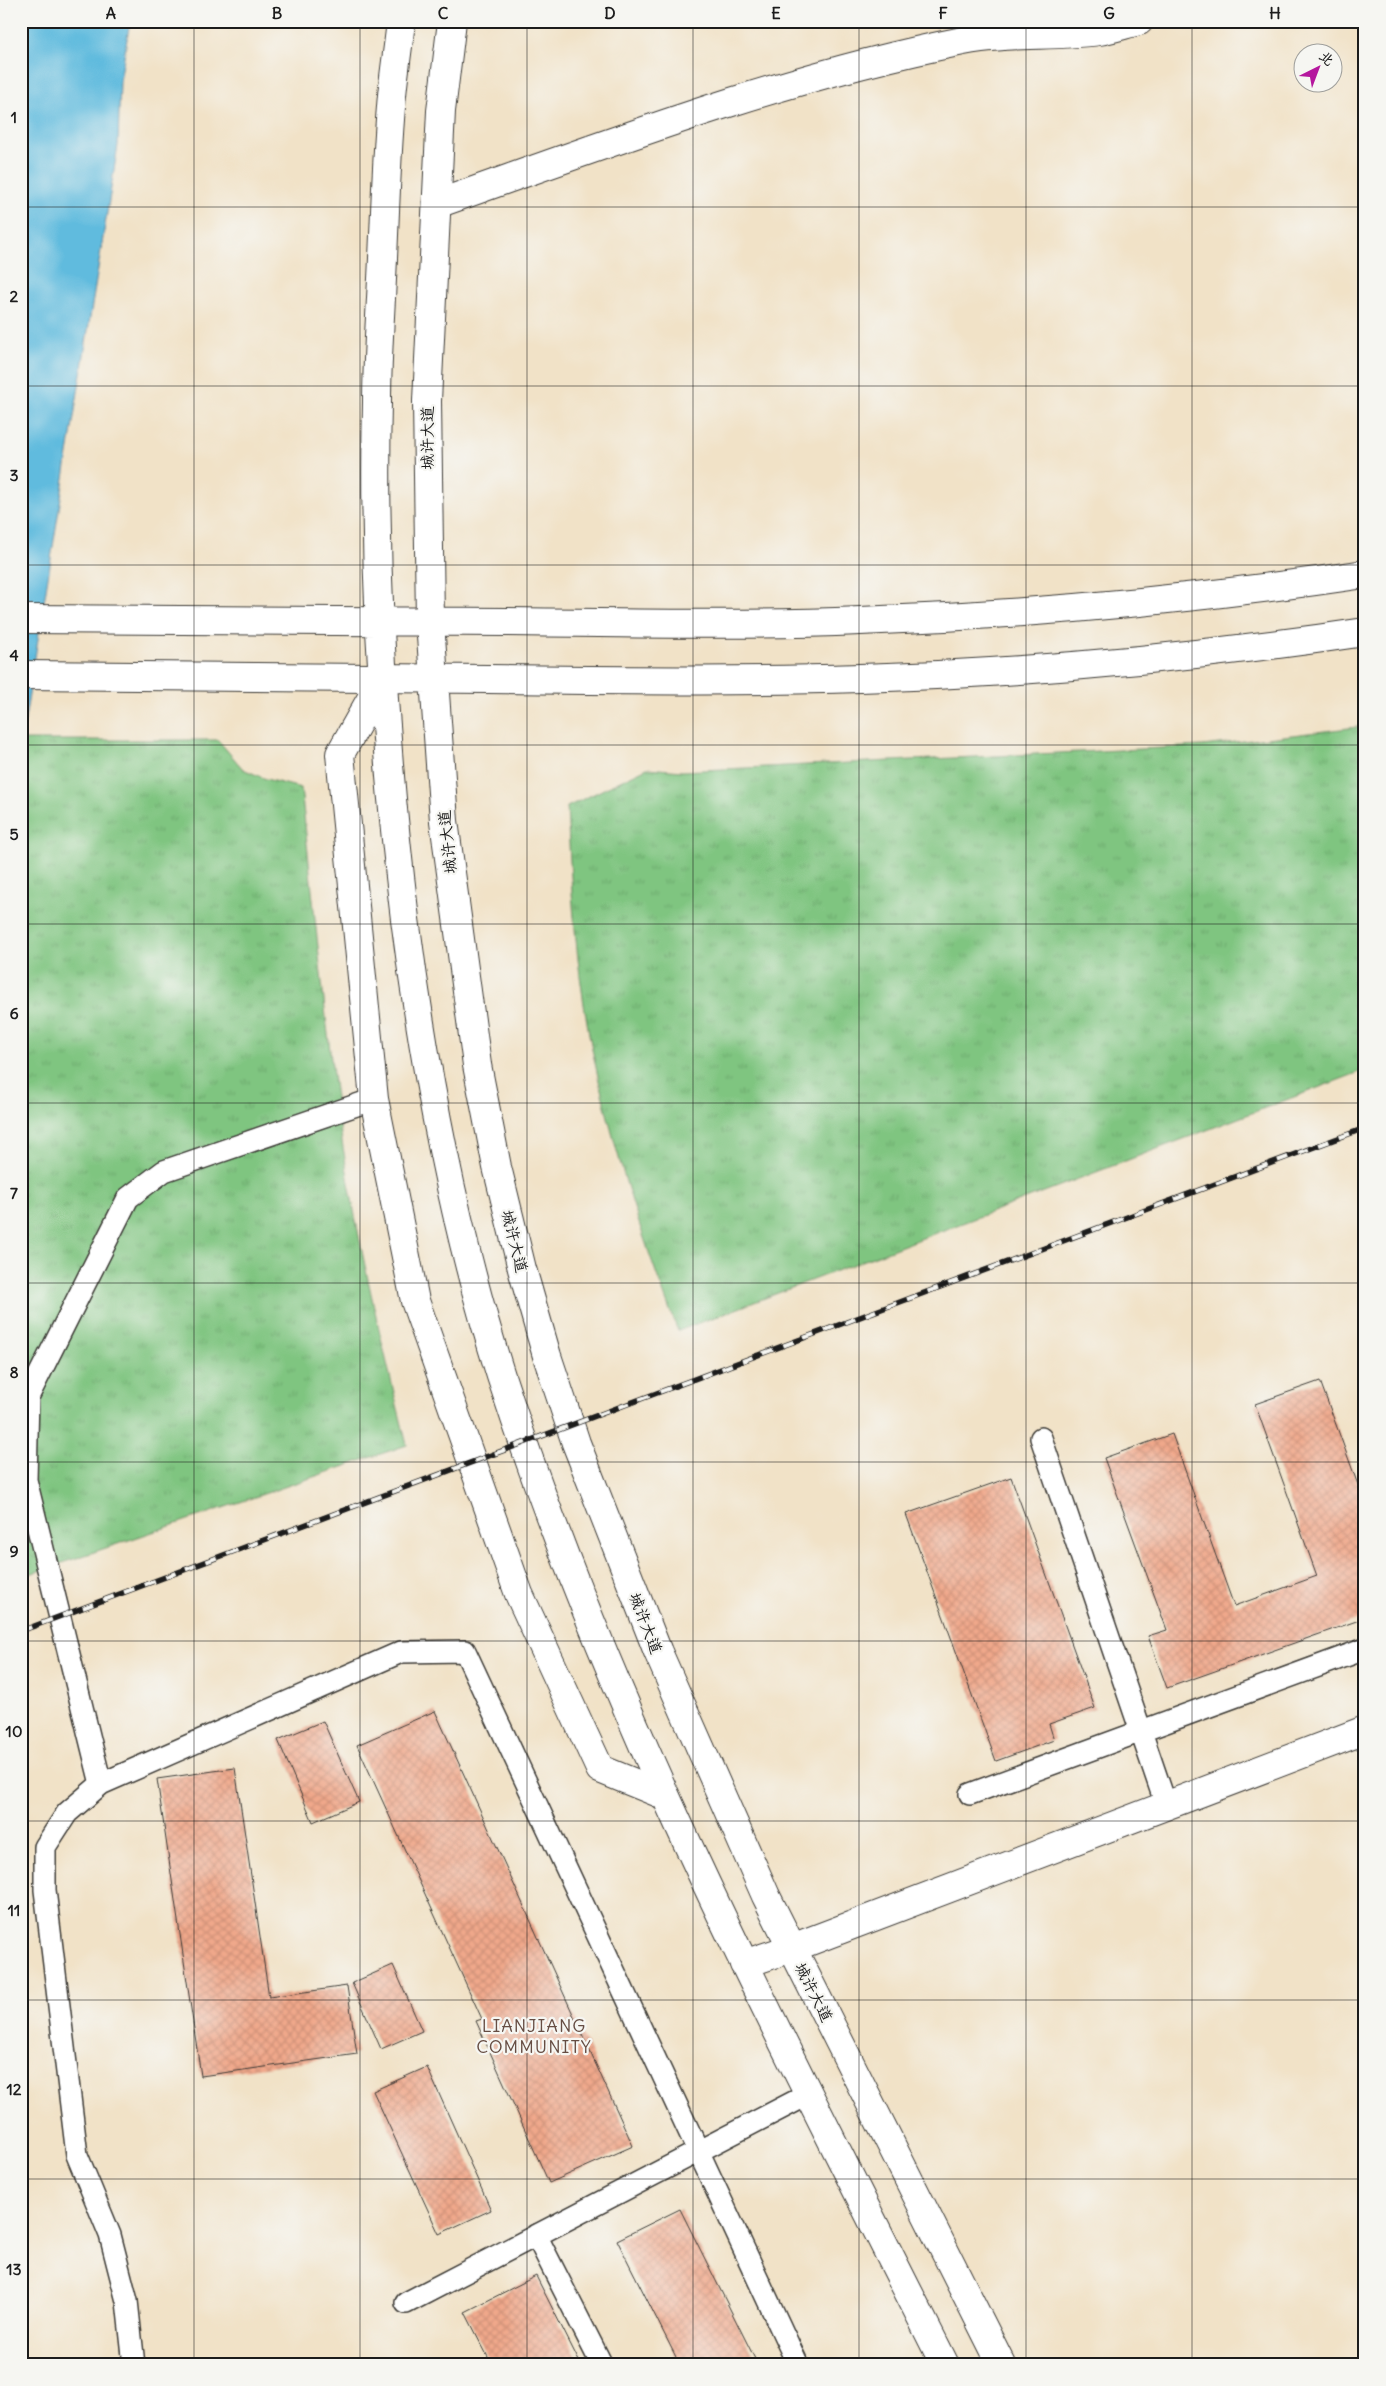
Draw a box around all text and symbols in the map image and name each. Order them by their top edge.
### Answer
text: A [106,3,116,23]
text: B [272,3,283,23]
text: C [438,3,449,23]
text: D [604,3,616,23]
text: E [771,3,781,23]
text: F [938,3,948,23]
text: G [1103,3,1115,23]
text: H [1269,3,1281,23]
north arrow [1294,42,1344,92]
text: 北 [1315,47,1338,70]
text: 1 [11,107,17,127]
text: 2 [10,286,19,306]
street label: 城许大道 [417,406,437,470]
text: 3 [9,465,19,485]
text: 4 [9,645,19,665]
street label: 城许大道 [434,809,460,875]
text: 5 [9,824,19,844]
text: 6 [9,1003,19,1023]
text: 7 [10,1183,18,1203]
street label: 城许大道 [498,1208,532,1274]
text: 8 [9,1362,19,1382]
text: 9 [9,1541,19,1561]
street label: 城许大道 [625,1590,667,1656]
text: 10 [6,1721,22,1741]
text: 11 [8,1900,20,1920]
street label: 城许大道 [791,1959,837,2025]
district label: LIANJIANG COMMUNITY [476,2014,592,2058]
text: 12 [6,2079,22,2099]
text: 13 [6,2259,22,2279]

